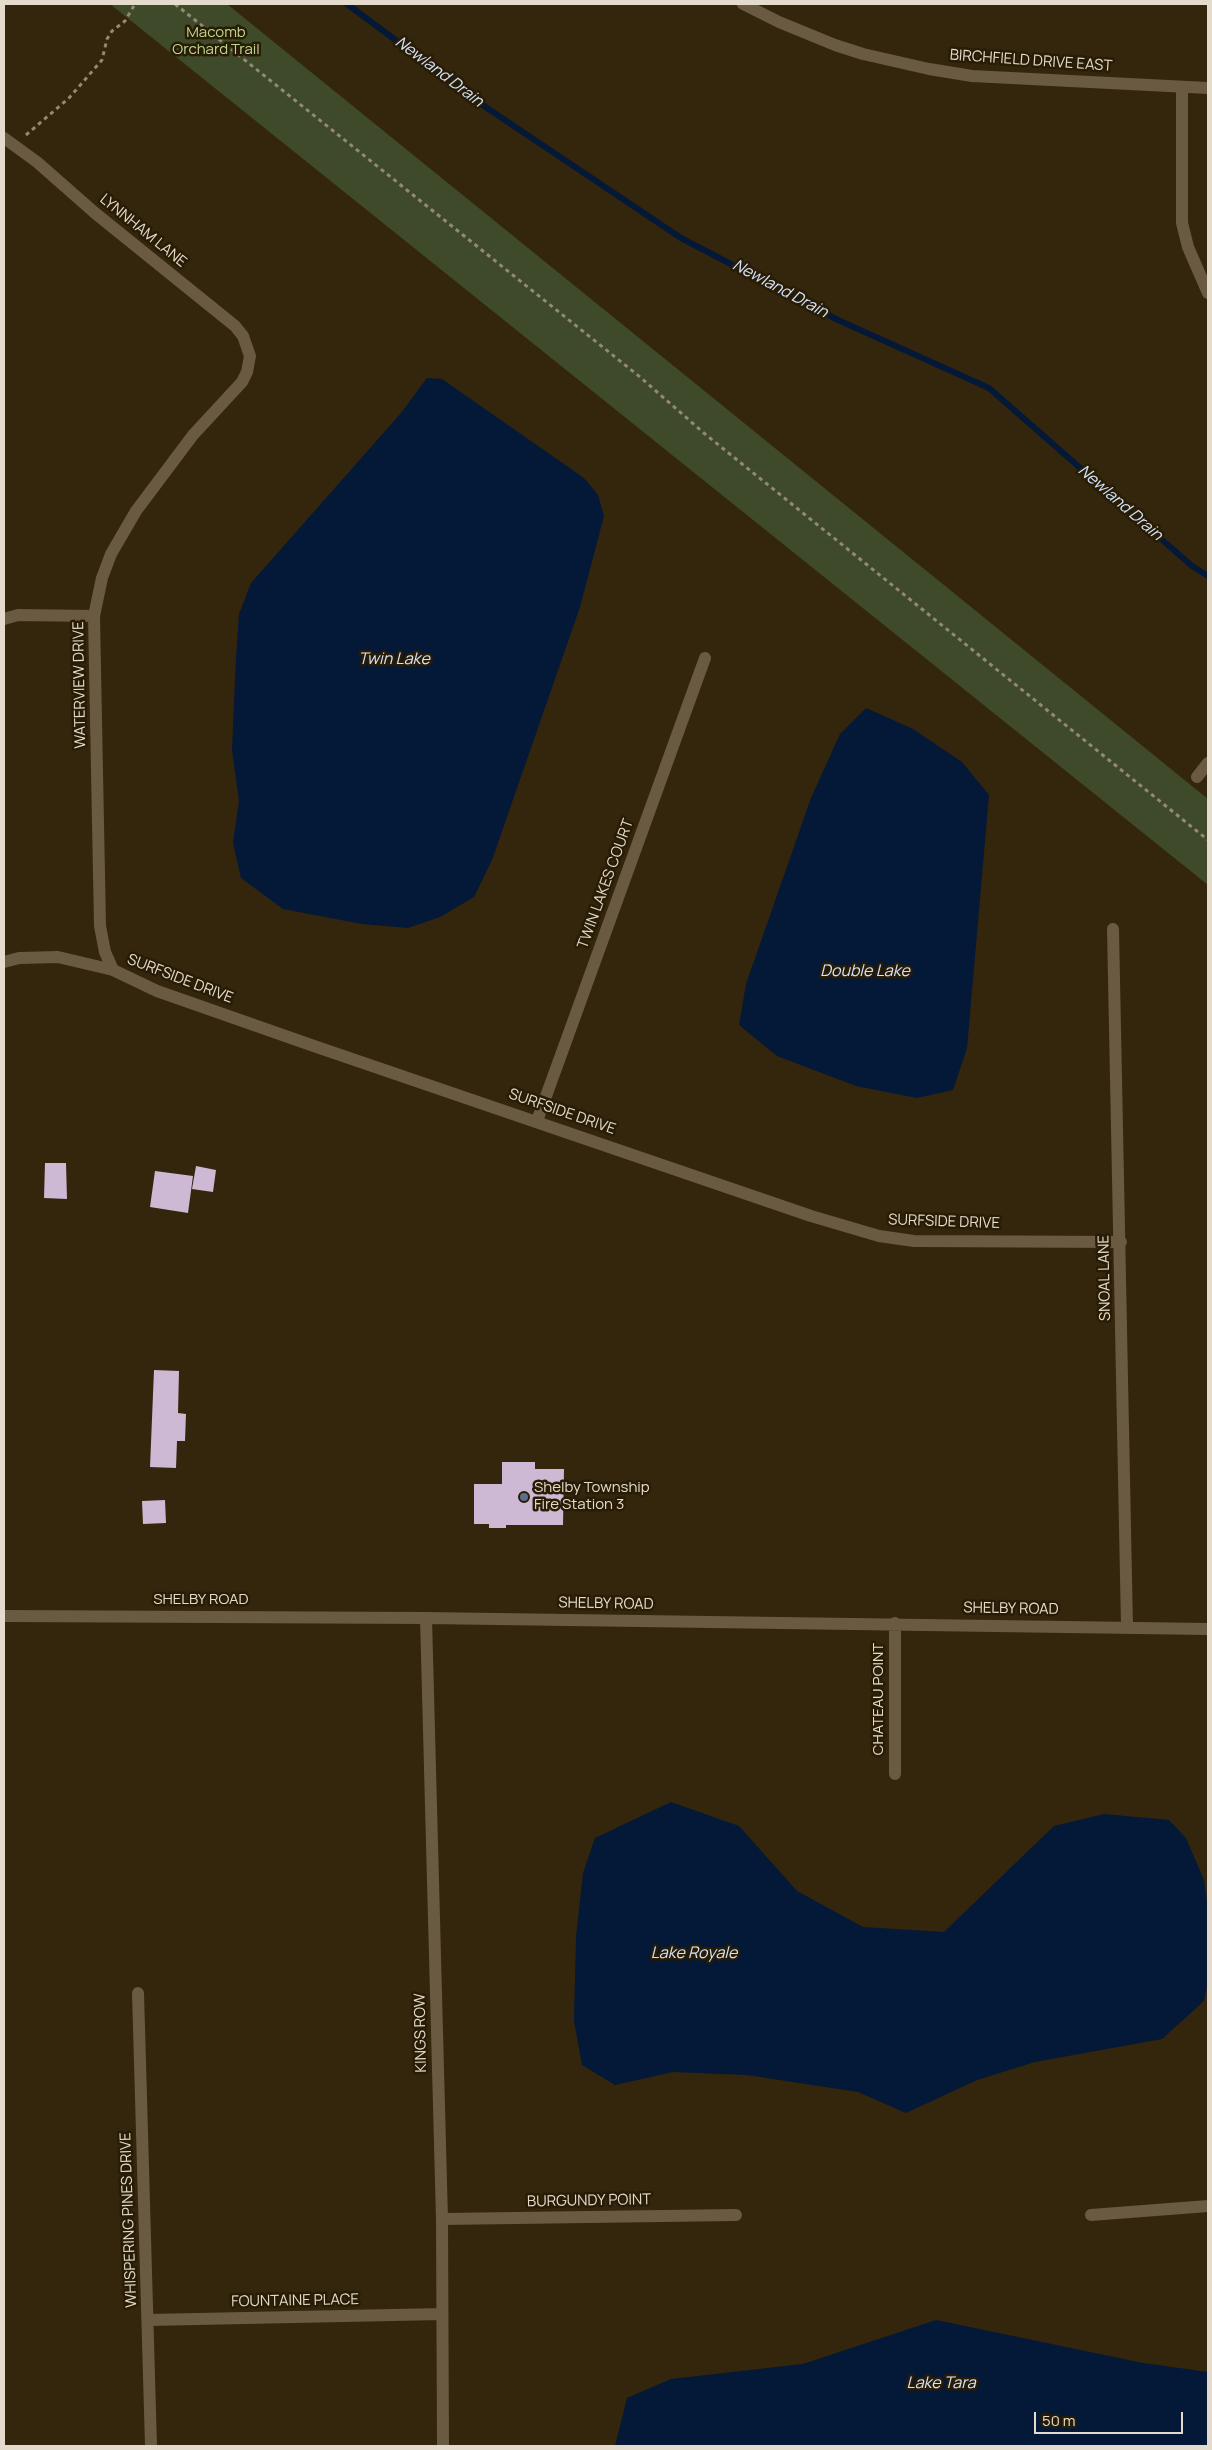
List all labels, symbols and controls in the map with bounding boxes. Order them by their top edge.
park label: Macomb Orchard Trail [172,24,260,59]
water label: Newland Drain [391,33,487,111]
street label: BIRCHFIELD DRIVE EAST [949,46,1113,76]
street label: LYNNHAM LANE [96,191,190,271]
water label: Newland Drain [729,256,831,322]
water label: Newland Drain [1074,461,1166,545]
street label: WATERVIEW DRIVE [70,621,90,749]
water label: Twin Lake [358,650,430,670]
street label: TWIN LAKES COURT [574,817,638,951]
street label: SURFSIDE DRIVE [125,951,235,1007]
water label: Double Lake [820,962,910,982]
street label: SURFSIDE DRIVE [506,1085,618,1139]
street label: SURFSIDE DRIVE [888,1211,1000,1233]
street label: SNOAL LANE [1095,1235,1115,1321]
place label: Shelby Township Fire Station 3 [534,1479,650,1514]
marker: Shelby Township Fire Station 3 [518,1491,530,1503]
street label: SHELBY ROAD [153,1591,249,1609]
street label: SHELBY ROAD [558,1594,654,1614]
street label: SHELBY ROAD [963,1599,1059,1619]
street label: CHATEAU POINT [870,1643,888,1755]
water label: Lake Royale [651,1944,737,1964]
street label: KINGS ROW [411,1993,431,2073]
street label: WHISPERING PINES DRIVE [117,2132,141,2308]
street label: BURGUNDY POINT [527,2191,651,2211]
street label: FOUNTAINE PLACE [231,2291,359,2311]
water label: Lake Tara [906,2374,976,2394]
scale bar [1037,2402,1186,2434]
text: 50 m [1042,2410,1076,2431]

